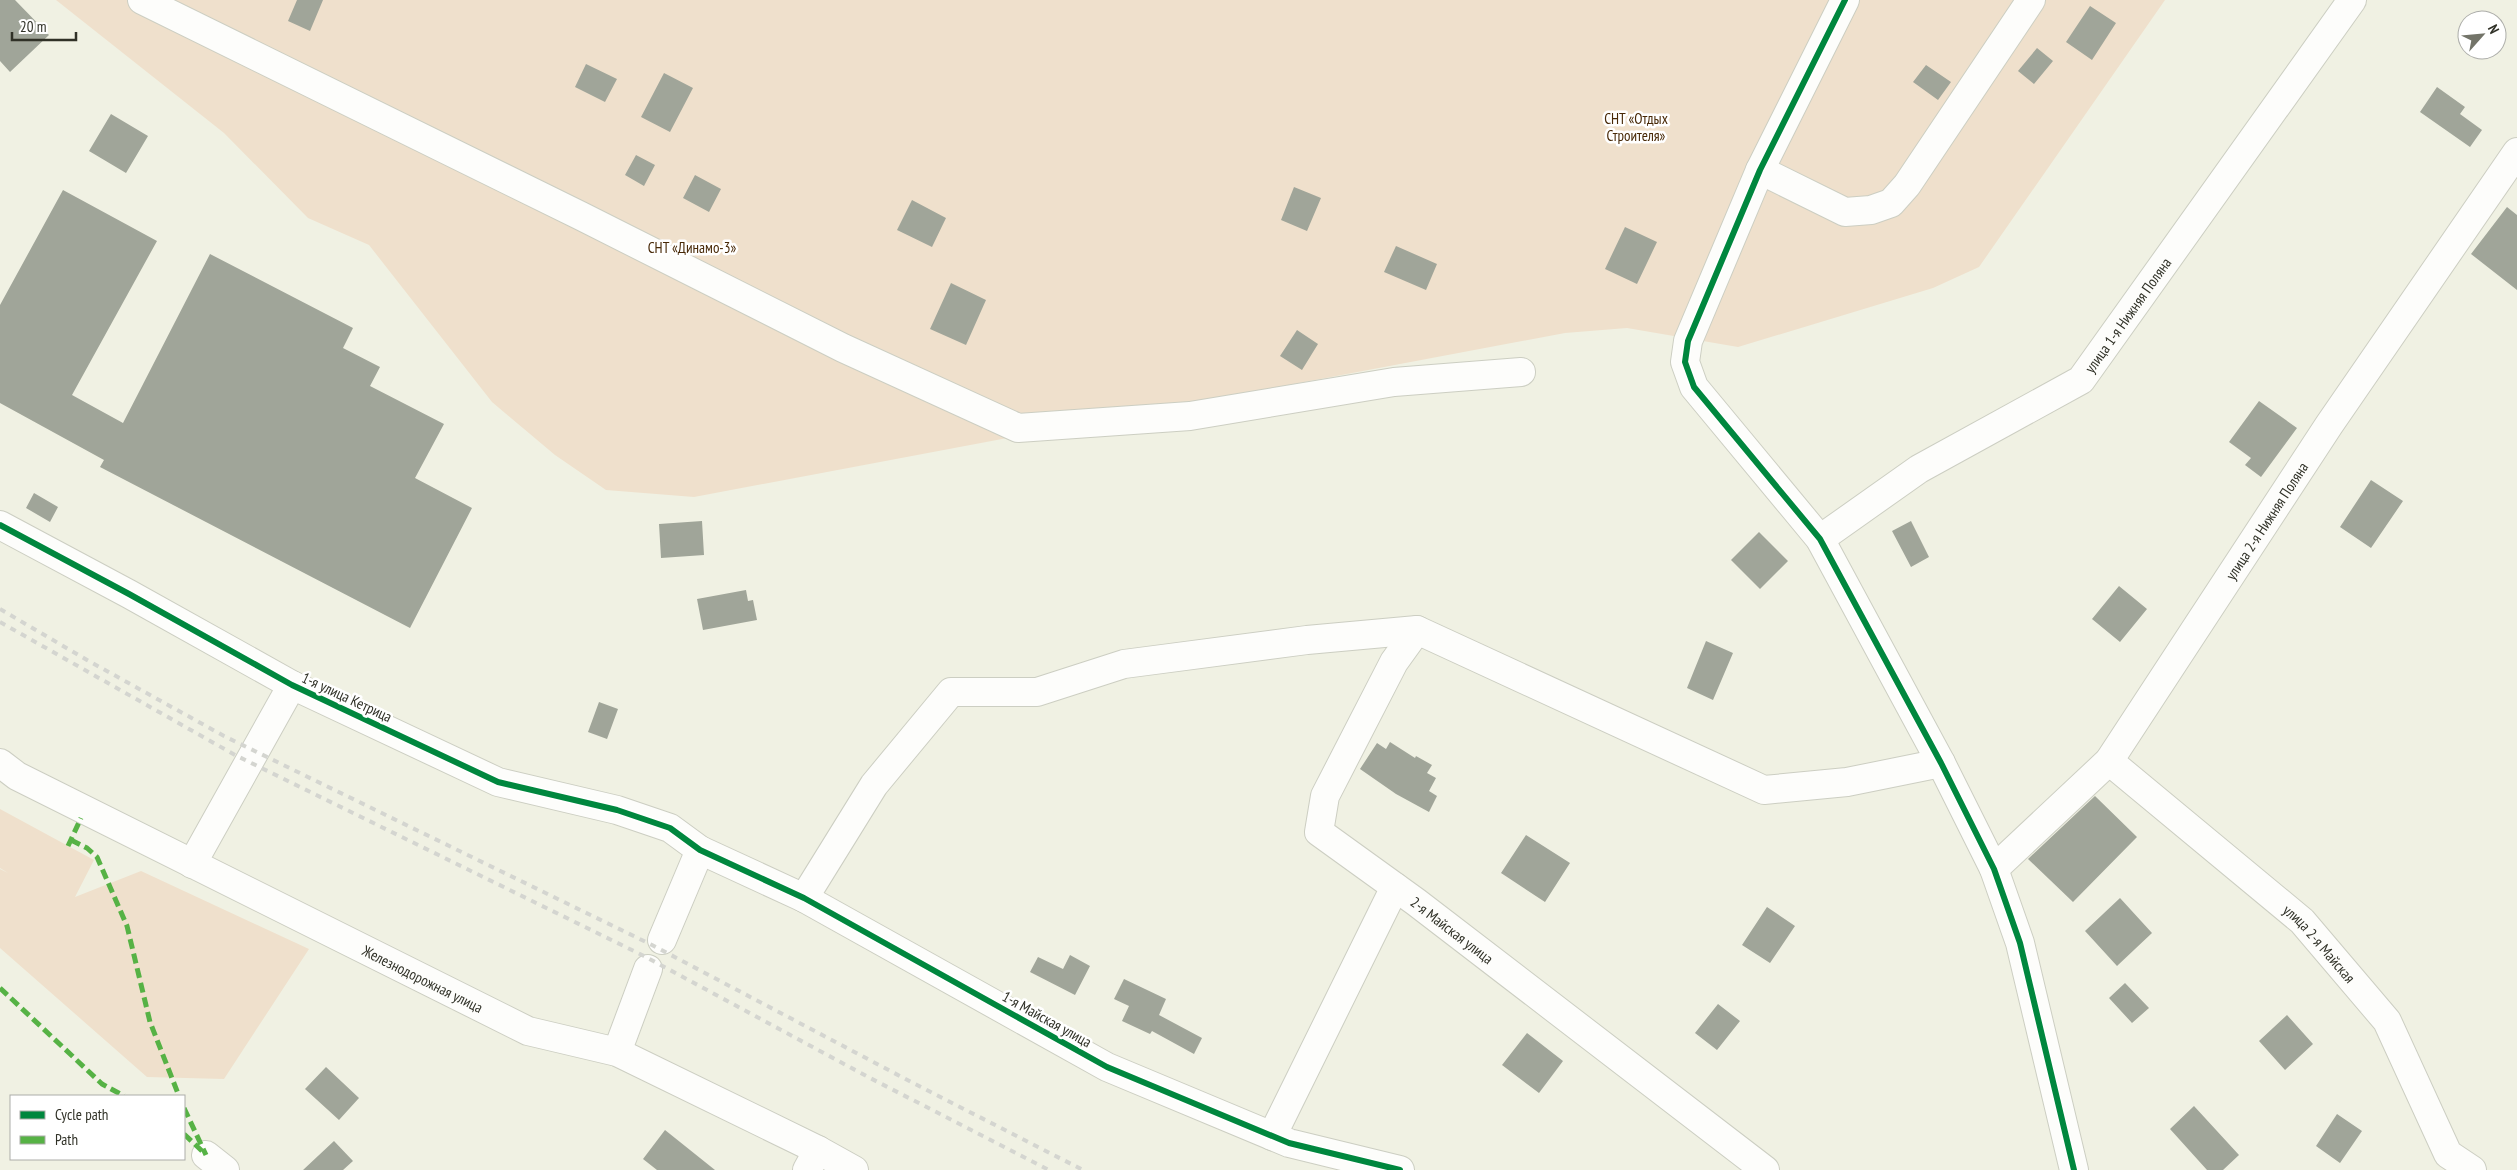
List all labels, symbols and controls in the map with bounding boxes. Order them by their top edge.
scale bar [12,10,76,42]
north arrow [2457,10,2507,60]
text: 20 m [20,17,46,36]
text: N [2484,22,2503,37]
park label: СНТ «Отдых Строителя» [1604,109,1668,145]
park label: СНТ «Динамо-3» [648,238,736,257]
street label: улица 1-я Нижняя Поляна [2080,254,2175,376]
street label: улица 2-я Нижняя Поляна [2221,458,2312,583]
street label: 1-я улица Кетрица [299,668,395,726]
street label: 2-я Майская улица [1407,892,1497,968]
street label: улица 2-я Майская [2280,900,2360,987]
street label: Железнодорожная улица [359,940,486,1017]
street label: 1-я Майская улица [999,987,1095,1051]
legend [10,1095,185,1160]
text: Cycle path [55,1105,108,1124]
text: Path [55,1130,78,1149]

